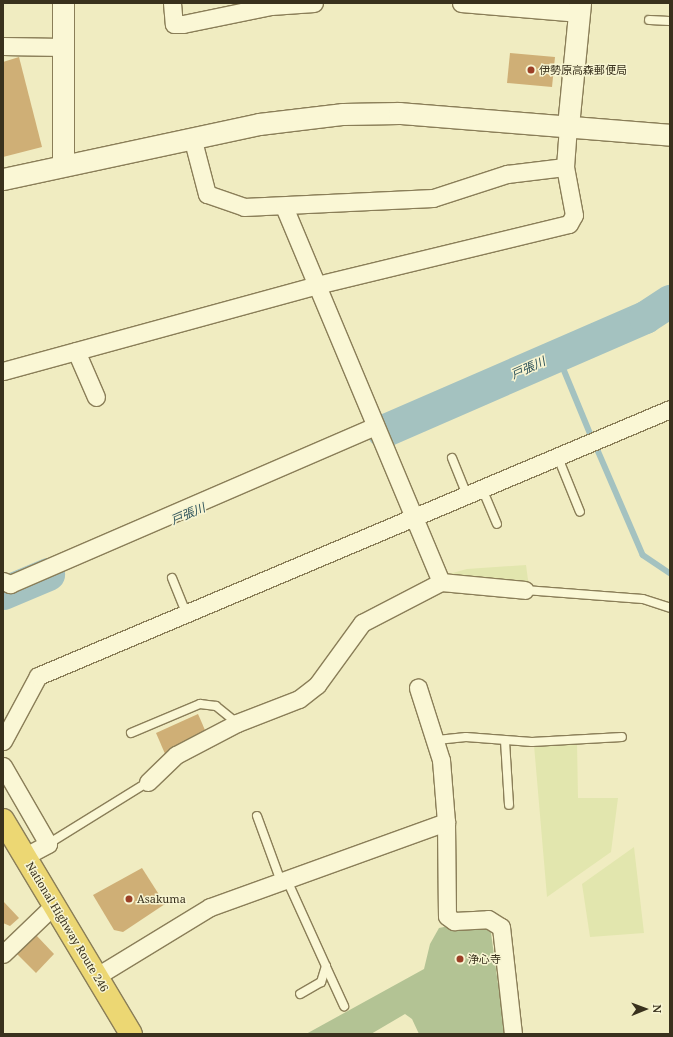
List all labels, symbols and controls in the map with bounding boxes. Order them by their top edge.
place label: 伊勢原高森郵便局 [539,63,627,77]
marker: 伊勢原高森郵便局 [526,65,536,75]
water label: 戸張川 [509,354,547,382]
water label: 戸張川 [169,500,207,528]
street label: National Highway Route 246 [23,860,111,994]
place label: Asakuma [137,892,186,906]
marker: Asakuma [124,894,134,904]
place label: 浄心寺 [468,952,501,966]
marker: 浄心寺 [455,954,465,964]
north arrow [625,989,665,1029]
text: N [650,1004,665,1013]

